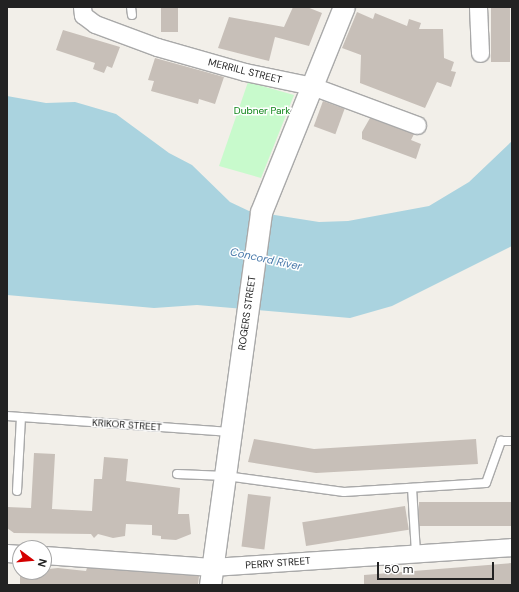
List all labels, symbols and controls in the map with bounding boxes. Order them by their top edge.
street label: MERRILL STREET [207,56,283,86]
park label: Dubner Park [234,105,290,117]
water label: Concord River [229,245,303,273]
street label: ROGERS STREET [236,275,258,351]
street label: KRIKOR STREET [92,417,162,433]
north arrow [12,540,52,580]
scale bar [379,554,496,580]
street label: PERRY STREET [245,555,311,571]
text: N [35,557,50,569]
text: 50 m [384,561,413,577]

